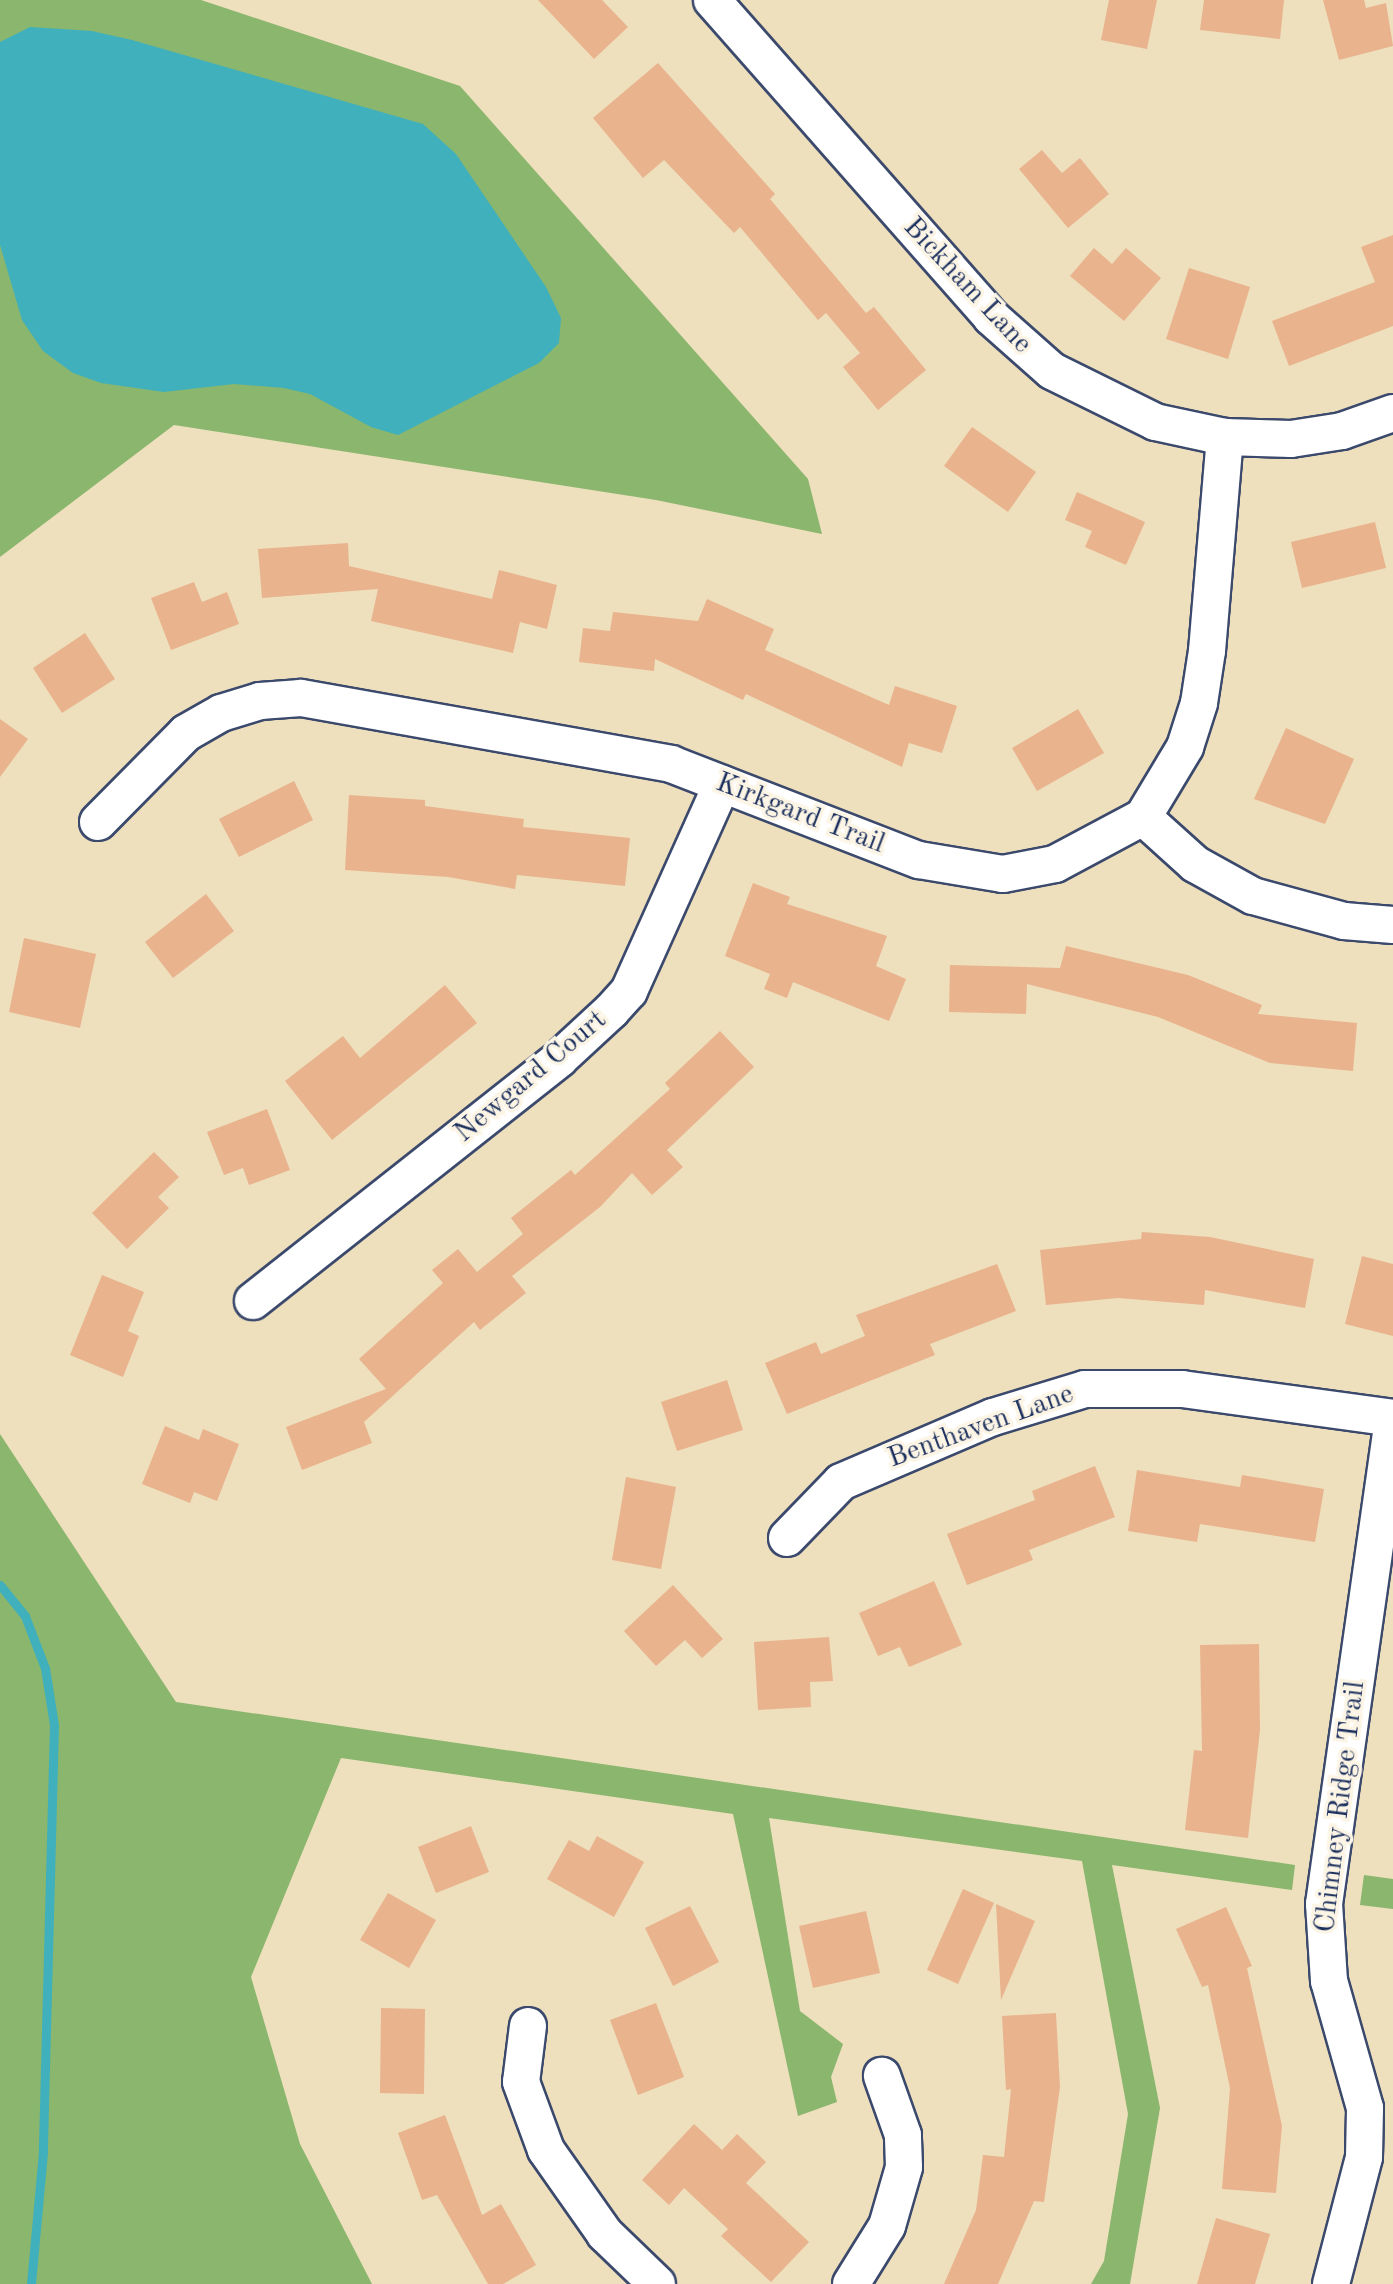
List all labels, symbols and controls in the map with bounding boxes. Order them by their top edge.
street label: Bickham Lane [896,211,1038,361]
street label: Kirkgard Trail [711,766,889,862]
street label: Newgard Court [448,1004,614,1150]
street label: Benthaven Lane [884,1378,1078,1476]
street label: Chimney Ridge Trail [1309,1679,1373,1935]

